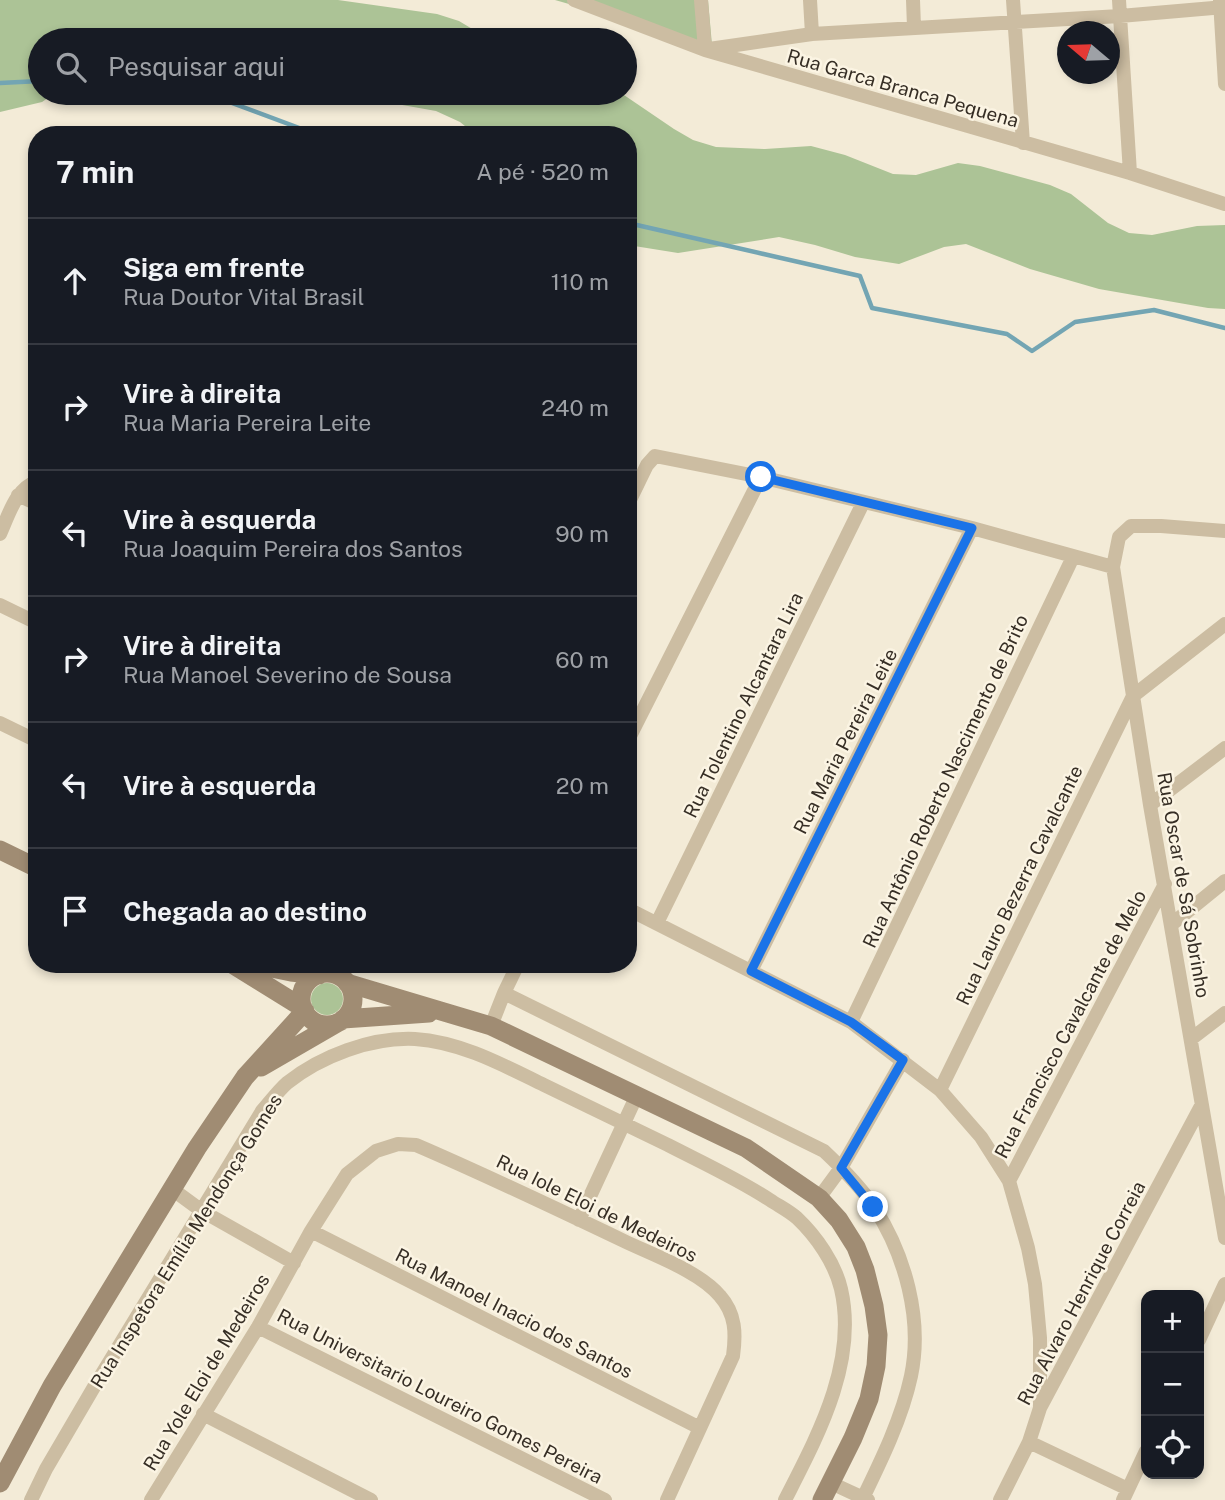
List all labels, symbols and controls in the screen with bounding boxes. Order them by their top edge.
north arrow [1057,21,1120,84]
search box [28,28,637,105]
street label: Rua Garca Branca Pequena [785,44,1021,132]
icon: search [52,48,90,86]
text: Pesquisar aqui [108,51,285,82]
text: 7 min [56,154,134,190]
text: A pé · 520 m [476,158,609,185]
text: Siga em frente [123,252,305,283]
icon: ahead [56,262,94,300]
text: 110 m [551,268,609,295]
text: Rua Doutor Vital Brasil [123,283,364,310]
text: Vire à direita [123,378,281,409]
icon: right [56,388,94,426]
text: 240 m [541,394,609,421]
text: Rua Maria Pereira Leite [123,409,371,436]
route start [745,461,776,492]
text: Vire à esquerda [123,504,316,535]
icon: left [56,514,94,552]
text: 90 m [555,520,609,547]
text: Rua Joaquim Pereira dos Santos [123,535,463,562]
street label: Rua Tolentino Alcantara Lira [679,589,807,821]
street label: Rua Antônio Roberto Nascimento de Brito [858,611,1032,951]
text: Vire à direita [123,630,281,661]
icon: right [56,640,94,678]
street label: Rua Maria Pereira Leite [789,645,901,837]
text: 60 m [555,646,609,673]
text: Rua Manoel Severino de Sousa [123,661,452,688]
street label: Rua Lauro Bezerra Cavalcante [951,762,1087,1008]
icon: left [56,766,94,804]
text: Vire à esquerda [123,770,316,801]
street label: Rua Oscar de Sá Sobrinho [1153,770,1215,1000]
text: 20 m [556,772,609,799]
street label: Rua Francisco Cavalcante de Melo [990,886,1150,1162]
icon: arrive [56,892,94,930]
text: Chegada ao destino [123,896,367,927]
street label: Rua Inspetora Emília Mendonça Gomes [86,1090,286,1392]
street label: Rua Iole Eloi de Medeiros [493,1150,701,1266]
street label: Rua Alvaro Henrique Correia [1012,1177,1150,1409]
route end [857,1191,888,1222]
street label: Rua Manoel Inacio dos Santos [392,1243,636,1383]
street label: Rua Yole Eloi de Medeiros [138,1270,274,1474]
map controls [1141,1290,1204,1479]
button: + [1141,1290,1204,1353]
street label: Rua Universitario Loureiro Gomes Pereira [274,1304,606,1488]
button: − [1141,1353,1204,1416]
button: locate [1141,1416,1204,1479]

